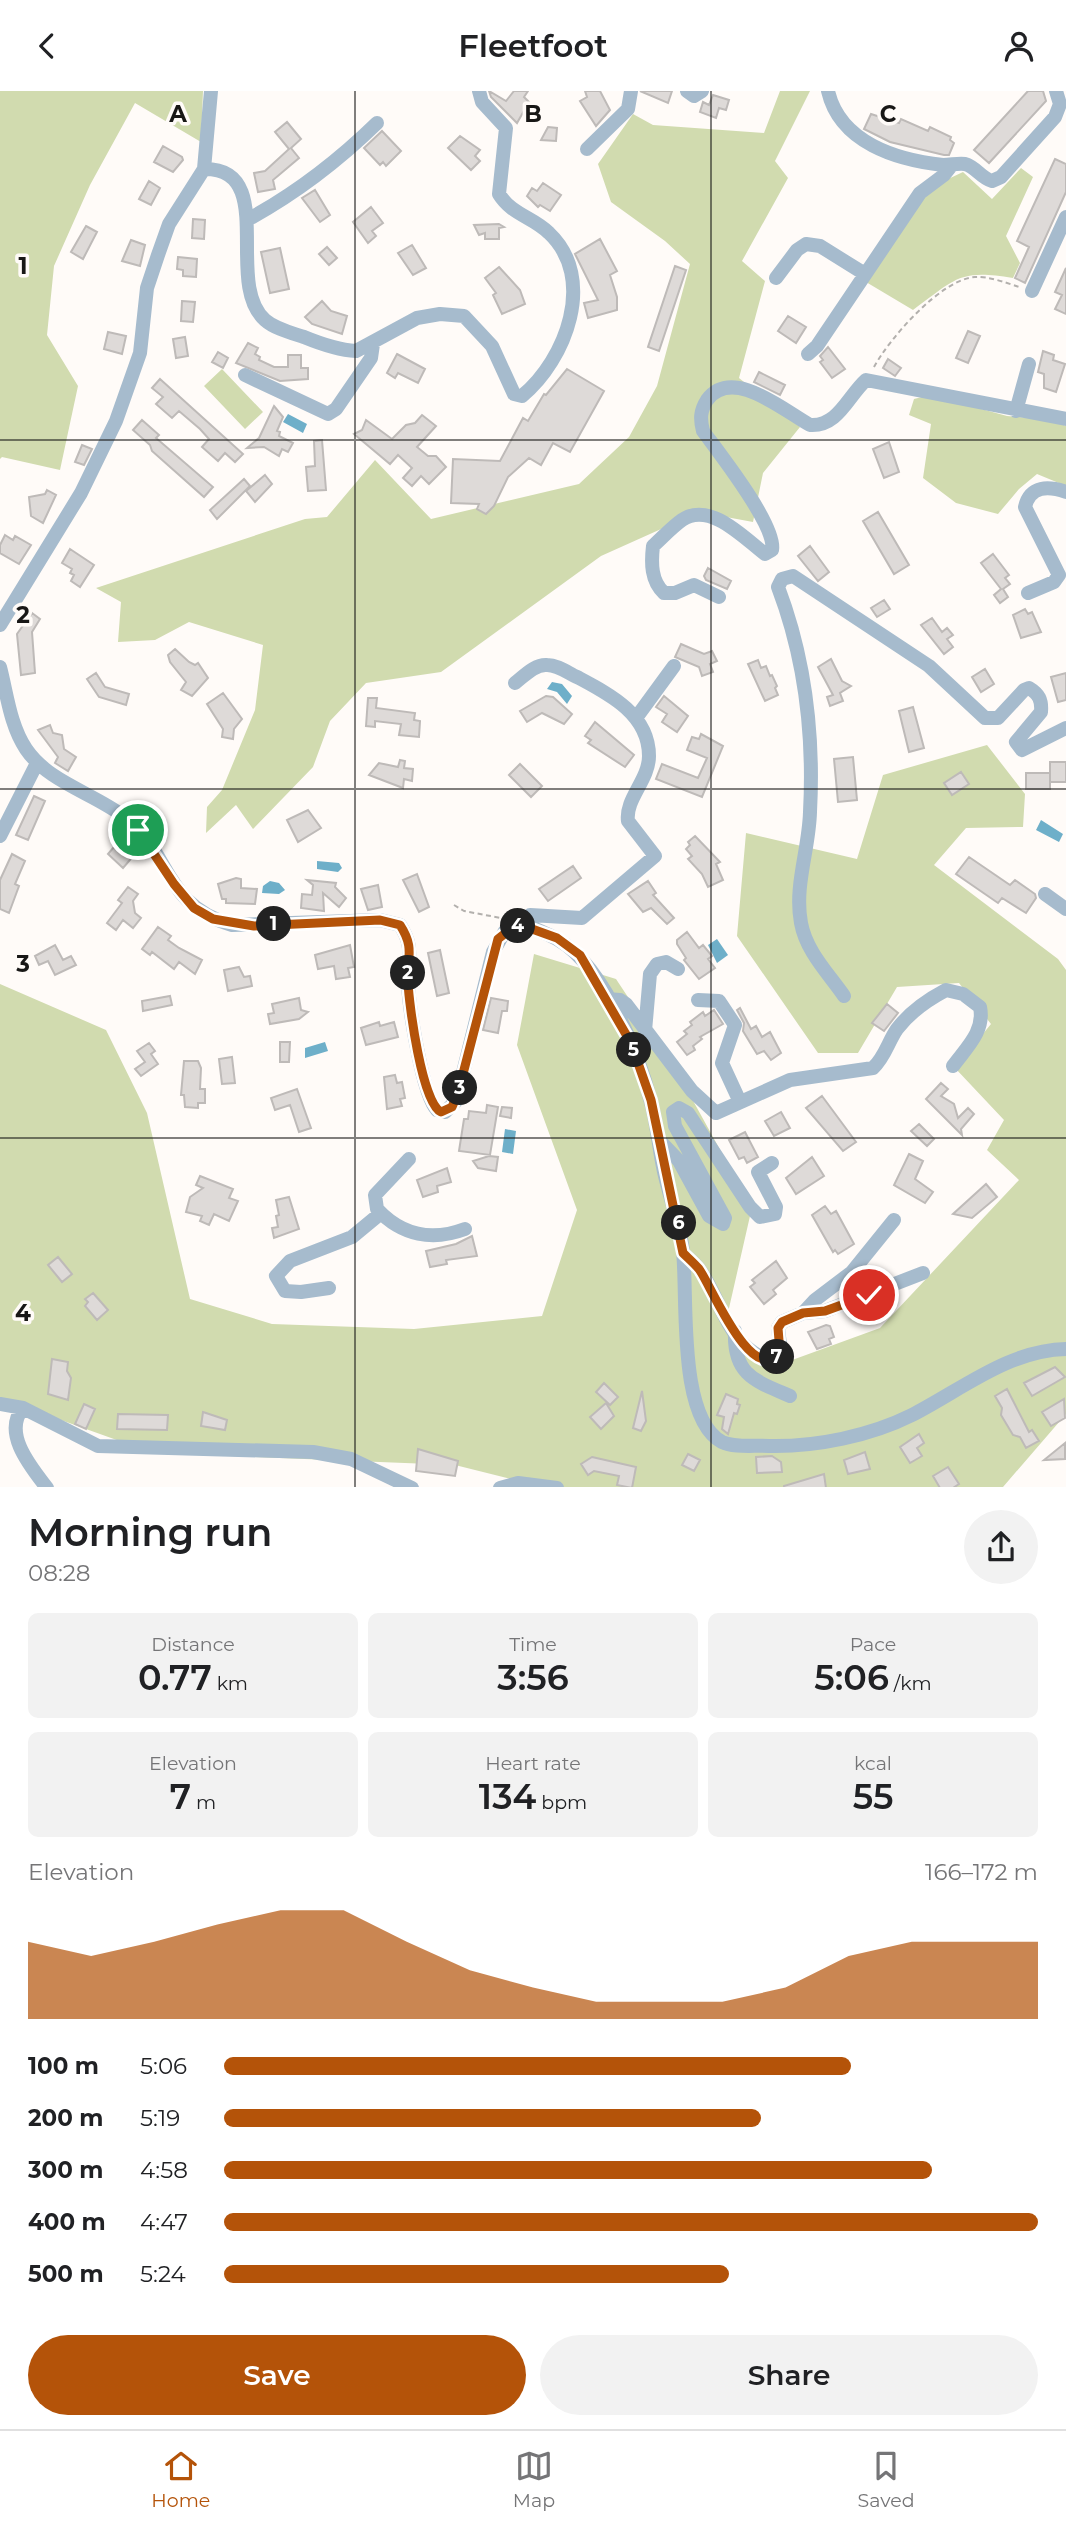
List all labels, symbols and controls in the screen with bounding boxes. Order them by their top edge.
text: Fleetfoot [458,26,608,65]
icon: back [28,27,66,65]
icon: person [1000,27,1038,65]
text: A [168,100,187,128]
text: B [524,100,542,128]
text: C [880,100,897,128]
text: 1 [18,252,28,280]
text: 2 [16,601,30,629]
pin [108,800,168,860]
icon: arrive [119,811,157,849]
pin: 1 [256,907,292,941]
pin: 4 [500,909,536,943]
text: 1 [270,912,277,935]
text: 4 [511,914,524,937]
text: 3 [15,950,30,978]
pin: 2 [390,955,426,991]
text: 2 [402,961,413,984]
pin: 5 [616,1033,652,1067]
text: 5 [628,1038,639,1061]
pin: 3 [442,1070,477,1105]
text: 3 [454,1076,465,1099]
pin: 6 [662,1205,696,1241]
text: 6 [672,1211,685,1234]
pin [839,1265,899,1325]
icon: check [850,1276,888,1314]
text: 4 [15,1299,31,1327]
pin: 7 [760,1339,794,1375]
text: 7 [771,1345,782,1368]
text: Morning run [28,1509,272,1556]
button: share [964,1510,1038,1584]
text: 08:28 [28,1559,91,1587]
text: Distance [151,1633,235,1656]
text: Time [509,1633,557,1656]
text: Pace [850,1633,896,1656]
text: 0.77 [138,1656,212,1699]
text: 3:56 [497,1656,569,1699]
text: 5:06 [814,1656,889,1699]
text: km [212,1672,248,1695]
text: /km [889,1672,932,1695]
text: Elevation [149,1752,237,1775]
text: Heart rate [485,1752,581,1775]
text: kcal [854,1752,892,1775]
text: 7 [170,1775,191,1818]
text: 134 [479,1775,536,1818]
text: 55 [853,1775,893,1818]
text: m [191,1791,216,1814]
text: bpm [536,1791,587,1814]
text: Elevation [28,1858,134,1886]
text: 166–172 m [925,1858,1038,1886]
text: 100 m [28,2052,99,2080]
text: 5:06 [140,2052,187,2080]
text: 200 m [28,2104,103,2132]
text: 5:19 [140,2104,180,2132]
text: 300 m [28,2156,104,2184]
text: 4:58 [140,2156,188,2184]
text: 400 m [28,2208,106,2236]
text: 4:47 [140,2208,188,2236]
text: 500 m [28,2260,104,2288]
text: 5:24 [140,2260,186,2288]
button: Save [28,2335,526,2415]
button: Share [540,2335,1038,2415]
tab: Home [151,2447,210,2512]
tab: Map [513,2447,555,2512]
tab: Saved [858,2447,915,2512]

